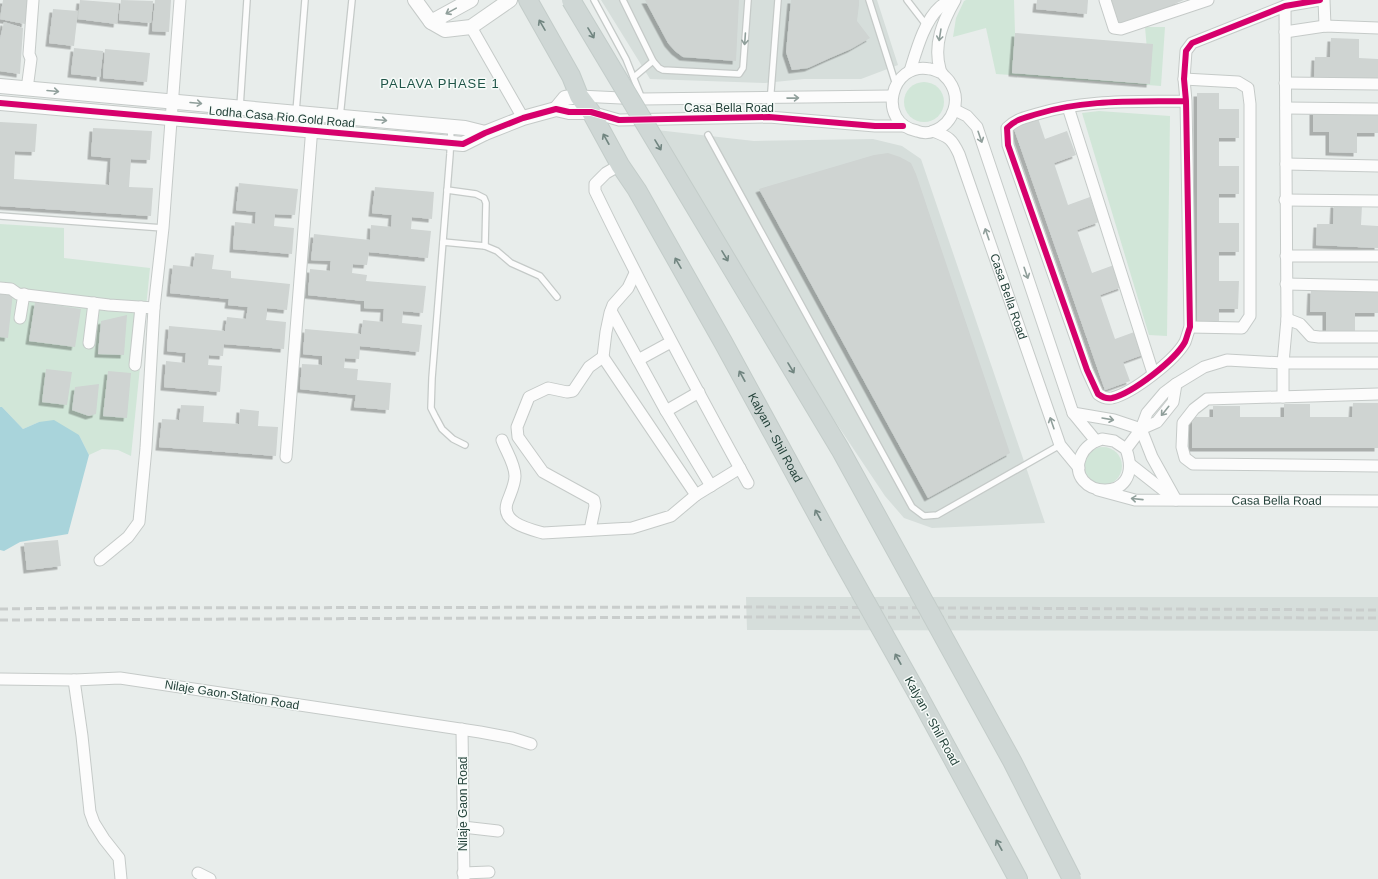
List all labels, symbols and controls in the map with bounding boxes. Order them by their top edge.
one-way arrow [445,8,457,16]
one-way arrow [537,19,545,31]
one-way arrow [587,27,595,39]
one-way arrow [936,28,944,41]
one-way arrow [742,32,749,45]
district label: PALAVA PHASE 1 [380,76,500,91]
one-way arrow [46,87,59,94]
one-way arrow [786,94,799,102]
one-way arrow [189,100,202,107]
street label: Casa Bella Road [684,101,774,115]
street label: Lodha Casa Rio Gold Road [208,104,356,130]
one-way arrow [374,117,387,124]
one-way arrow [977,130,985,142]
one-way arrow [601,133,609,145]
one-way arrow [654,139,662,151]
one-way arrow [983,228,991,240]
one-way arrow [721,250,729,262]
street label: Casa Bella Road [987,252,1030,341]
one-way arrow [674,257,682,269]
one-way arrow [1023,267,1030,280]
one-way arrow [788,362,796,374]
one-way arrow [738,370,746,382]
street label: Kalyan - Shil Road [745,390,805,485]
one-way arrow [1161,406,1170,417]
one-way arrow [1101,415,1114,423]
one-way arrow [1048,417,1055,430]
street label: Casa Bella Road [1232,493,1322,508]
one-way arrow [1131,495,1144,503]
one-way arrow [813,509,821,521]
one-way arrow [894,654,901,666]
street label: Kalyan - Shil Road [902,674,962,768]
street label: Nilaje Gaon-Station Road [164,677,300,713]
street label: Nilaje Gaon Road [456,757,470,851]
one-way arrow [995,839,1003,851]

